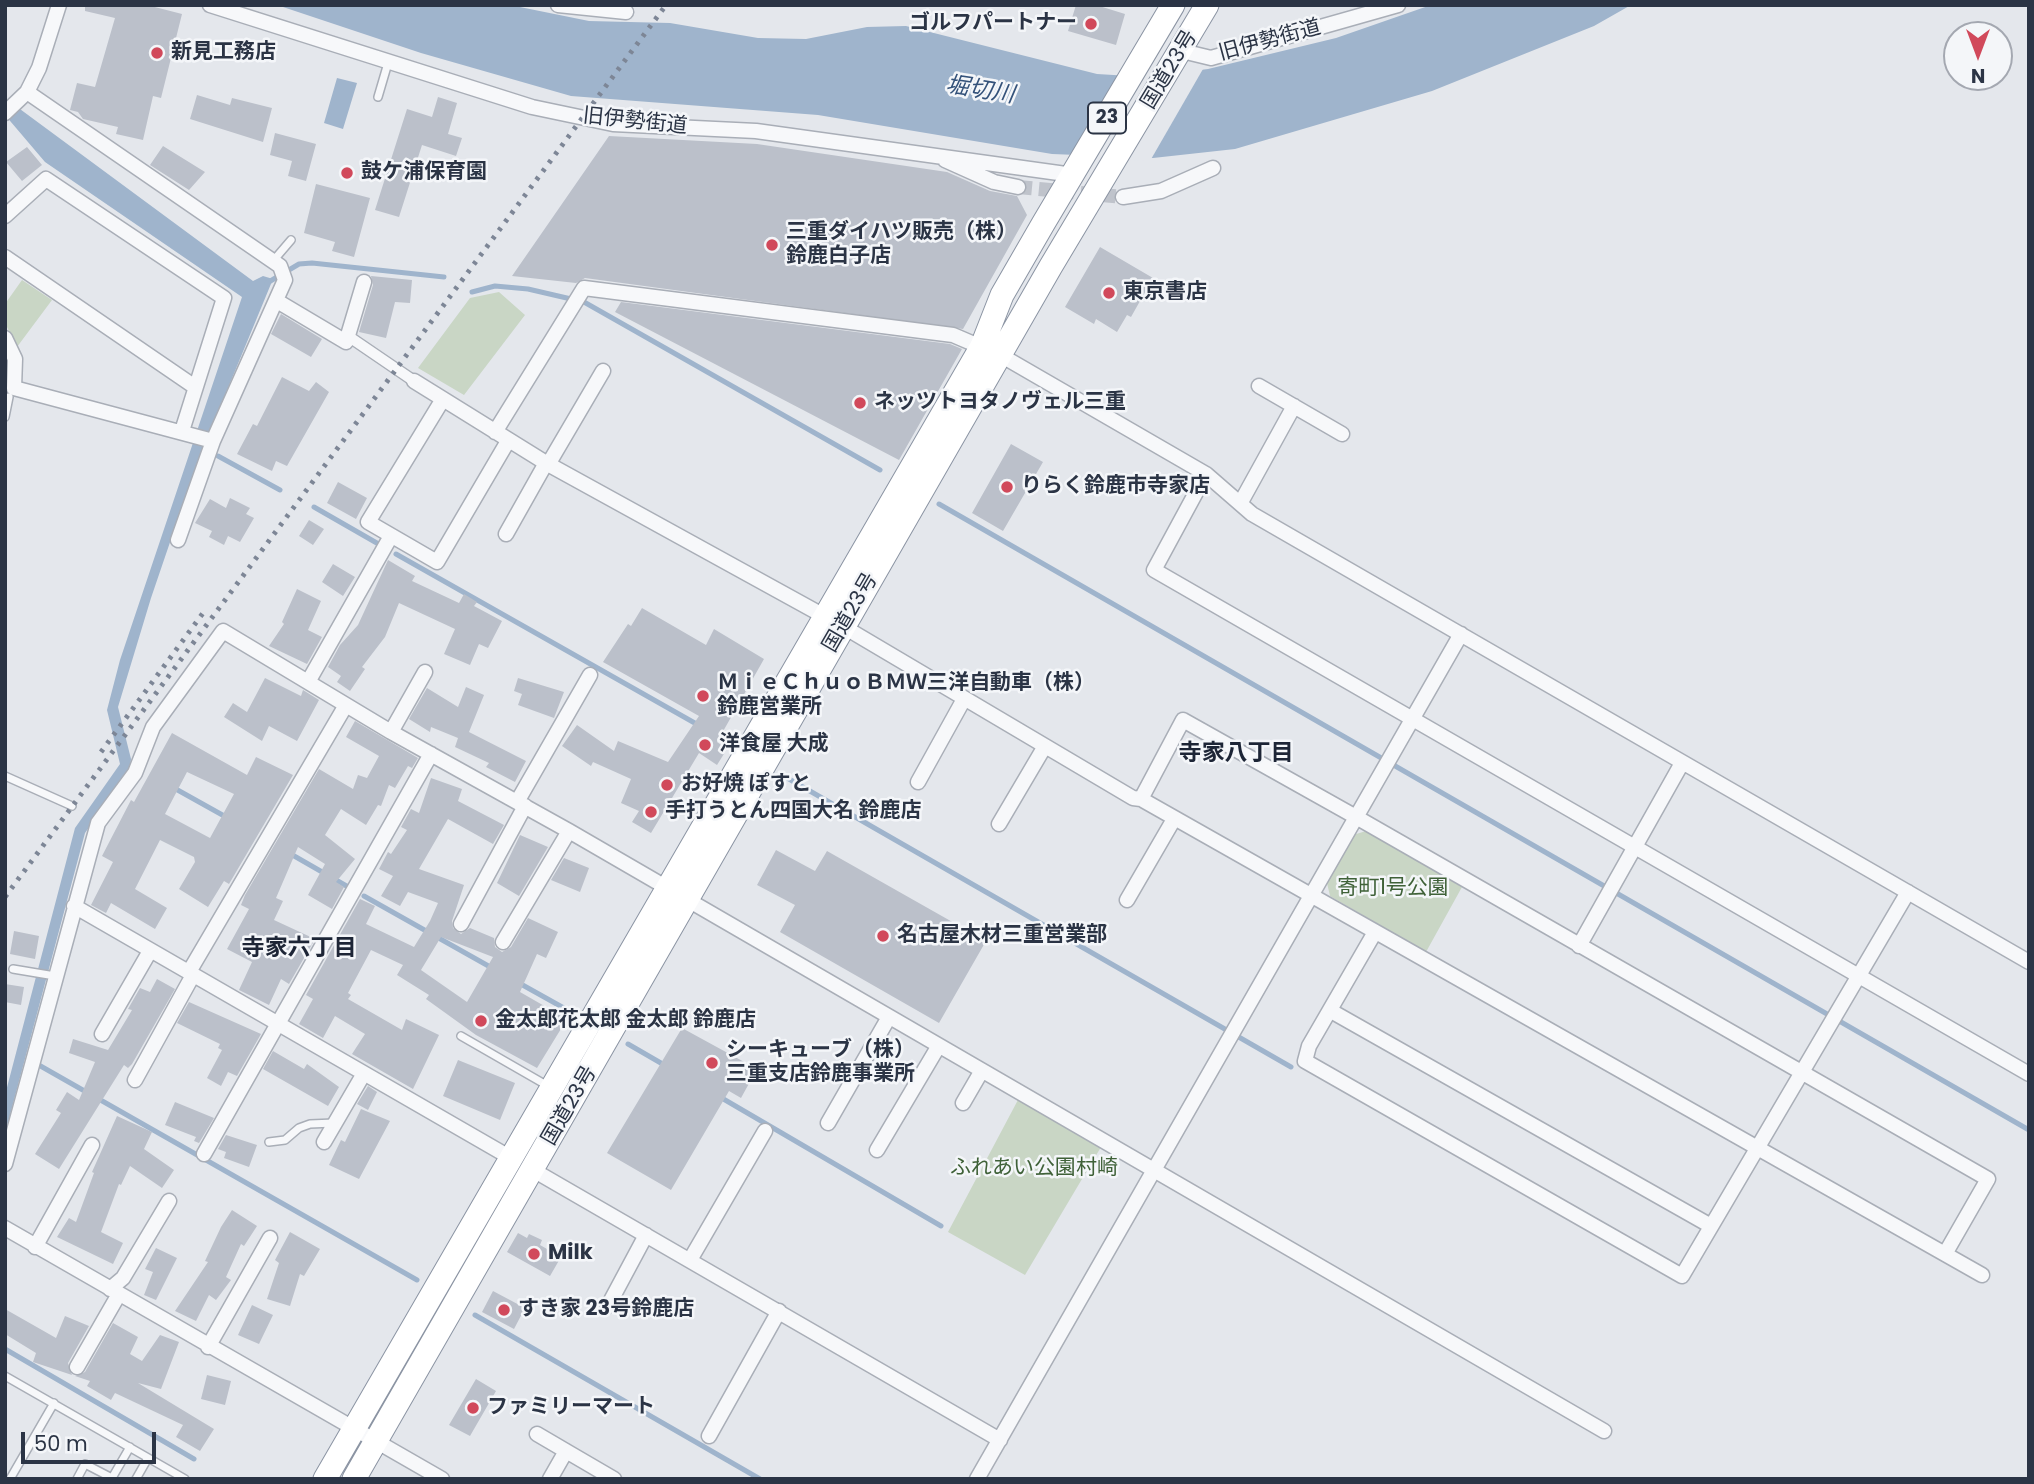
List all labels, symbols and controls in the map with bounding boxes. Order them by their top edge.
place label: ゴルフパートナー [909,11,1077,37]
street label: 旧伊勢街道 [1216,15,1324,67]
marker: ゴルフパートナー [1083,16,1099,32]
north arrow [1943,21,2013,91]
street label: 国道23号 [1137,26,1203,114]
place label: 新見工務店 [171,40,276,66]
marker: 新見工務店 [149,45,165,61]
text: N [1971,62,1985,89]
water label: 堀切川 [944,72,1016,110]
road number: 23 [1088,102,1126,134]
street label: 旧伊勢街道 [581,104,689,140]
place label: 鼓ケ浦保育園 [361,160,487,186]
marker: 鼓ケ浦保育園 [339,165,355,181]
place label: 三重ダイハツ販売（株） 鈴鹿白子店 [786,220,1017,270]
marker: 三重ダイハツ販売（株） 鈴鹿白子店 [764,237,780,253]
place label: 東京書店 [1123,280,1207,306]
marker: 東京書店 [1101,285,1117,301]
place label: ネッツトヨタノヴェル三重 [874,390,1126,416]
marker: ネッツトヨタノヴェル三重 [852,395,868,411]
place label: りらく鈴鹿市寺家店 [1021,474,1210,500]
marker: りらく鈴鹿市寺家店 [999,479,1015,495]
street label: 国道23号 [818,569,884,657]
place label: ＭｉｅＣｈｕｏＢＭＷ三洋自動車（株） 鈴鹿営業所 [717,671,1095,721]
marker: ＭｉｅＣｈｕｏＢＭＷ三洋自動車（株） 鈴鹿営業所 [695,688,711,704]
place label: 洋食屋 大成 [719,732,828,758]
marker: 洋食屋 大成 [697,737,713,753]
district label: 寺家八丁目 [1179,740,1293,768]
place label: お好焼 ぽすと [681,772,811,798]
marker: お好焼 ぽすと [659,777,675,793]
place label: 手打うとん四国大名 鈴鹿店 [665,799,921,825]
marker: 手打うとん四国大名 鈴鹿店 [643,804,659,820]
park label: 寄町1号公園 [1337,876,1449,902]
place label: 名古屋木材三重営業部 [897,923,1107,949]
marker: 名古屋木材三重営業部 [875,928,891,944]
district label: 寺家六丁目 [242,935,356,963]
place label: 金太郎花太郎 金太郎 鈴鹿店 [495,1008,756,1034]
marker: 金太郎花太郎 金太郎 鈴鹿店 [473,1013,489,1029]
place label: シーキューブ（株） 三重支店鈴鹿事業所 [726,1038,915,1088]
marker: シーキューブ（株） 三重支店鈴鹿事業所 [704,1055,720,1071]
street label: 国道23号 [537,1062,603,1150]
park label: ふれあい公園村崎 [950,1156,1118,1182]
place label: Milk [548,1241,593,1267]
marker: Milk [526,1246,542,1262]
place label: すき家 23号鈴鹿店 [518,1297,694,1323]
marker: すき家 23号鈴鹿店 [496,1302,512,1318]
place label: ファミリーマート [487,1395,655,1421]
marker: ファミリーマート [465,1400,481,1416]
scale bar [24,1418,159,1462]
text: 50 m [34,1429,88,1458]

